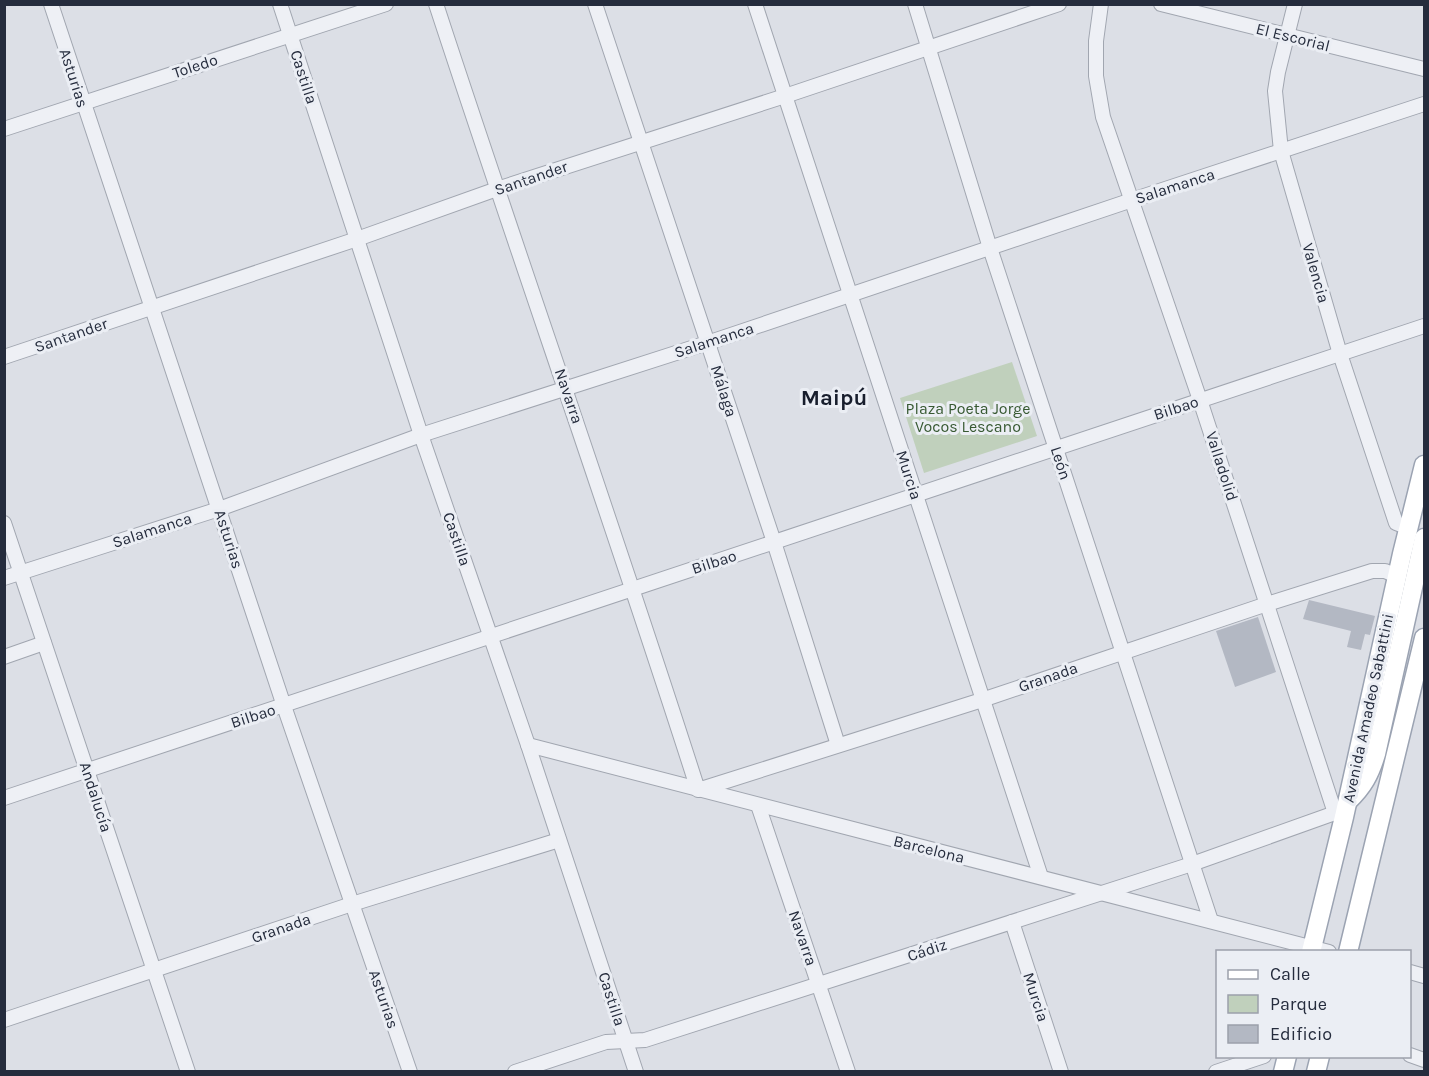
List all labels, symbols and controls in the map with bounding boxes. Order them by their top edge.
street label: El Escorial [1254,19,1332,55]
street label: Asturias [56,46,92,110]
street label: Castilla [286,48,322,106]
street label: Toledo [170,50,220,82]
street label: Santander [492,157,570,199]
street label: Salamanca [1133,164,1217,208]
street label: Valencia [1298,241,1334,305]
street label: Santander [32,314,110,356]
street label: Salamanca [672,318,756,362]
street label: Málaga [707,363,741,419]
street label: Navarra [551,366,587,426]
district label: Maipú [801,385,867,411]
street label: Bilbao [1151,392,1201,424]
park label: Plaza Poeta Jorge Vocos Lescano [906,399,1030,436]
street label: Valladolid [1202,429,1242,503]
street label: León [1047,444,1075,482]
street label: Murcia [892,448,926,502]
street label: Asturias [211,507,247,571]
street label: Salamanca [110,508,194,552]
street label: Castilla [439,510,475,568]
street label: Bilbao [689,546,739,578]
street label: Avenida Amadeo Sabattini [1339,612,1397,804]
street label: Granada [1016,658,1080,696]
street label: Bilbao [228,700,278,732]
street label: Andalucía [76,759,116,835]
street label: Barcelona [891,831,967,867]
street label: Navarra [785,908,821,968]
street label: Granada [249,909,313,947]
street label: Cádiz [905,935,949,965]
legend [1216,950,1411,1058]
text: Calle [1270,963,1310,985]
street label: Asturias [365,967,403,1031]
street label: Castilla [594,970,630,1028]
street label: Murcia [1019,970,1053,1024]
text: Parque [1270,993,1327,1015]
text: Edificio [1270,1023,1332,1045]

